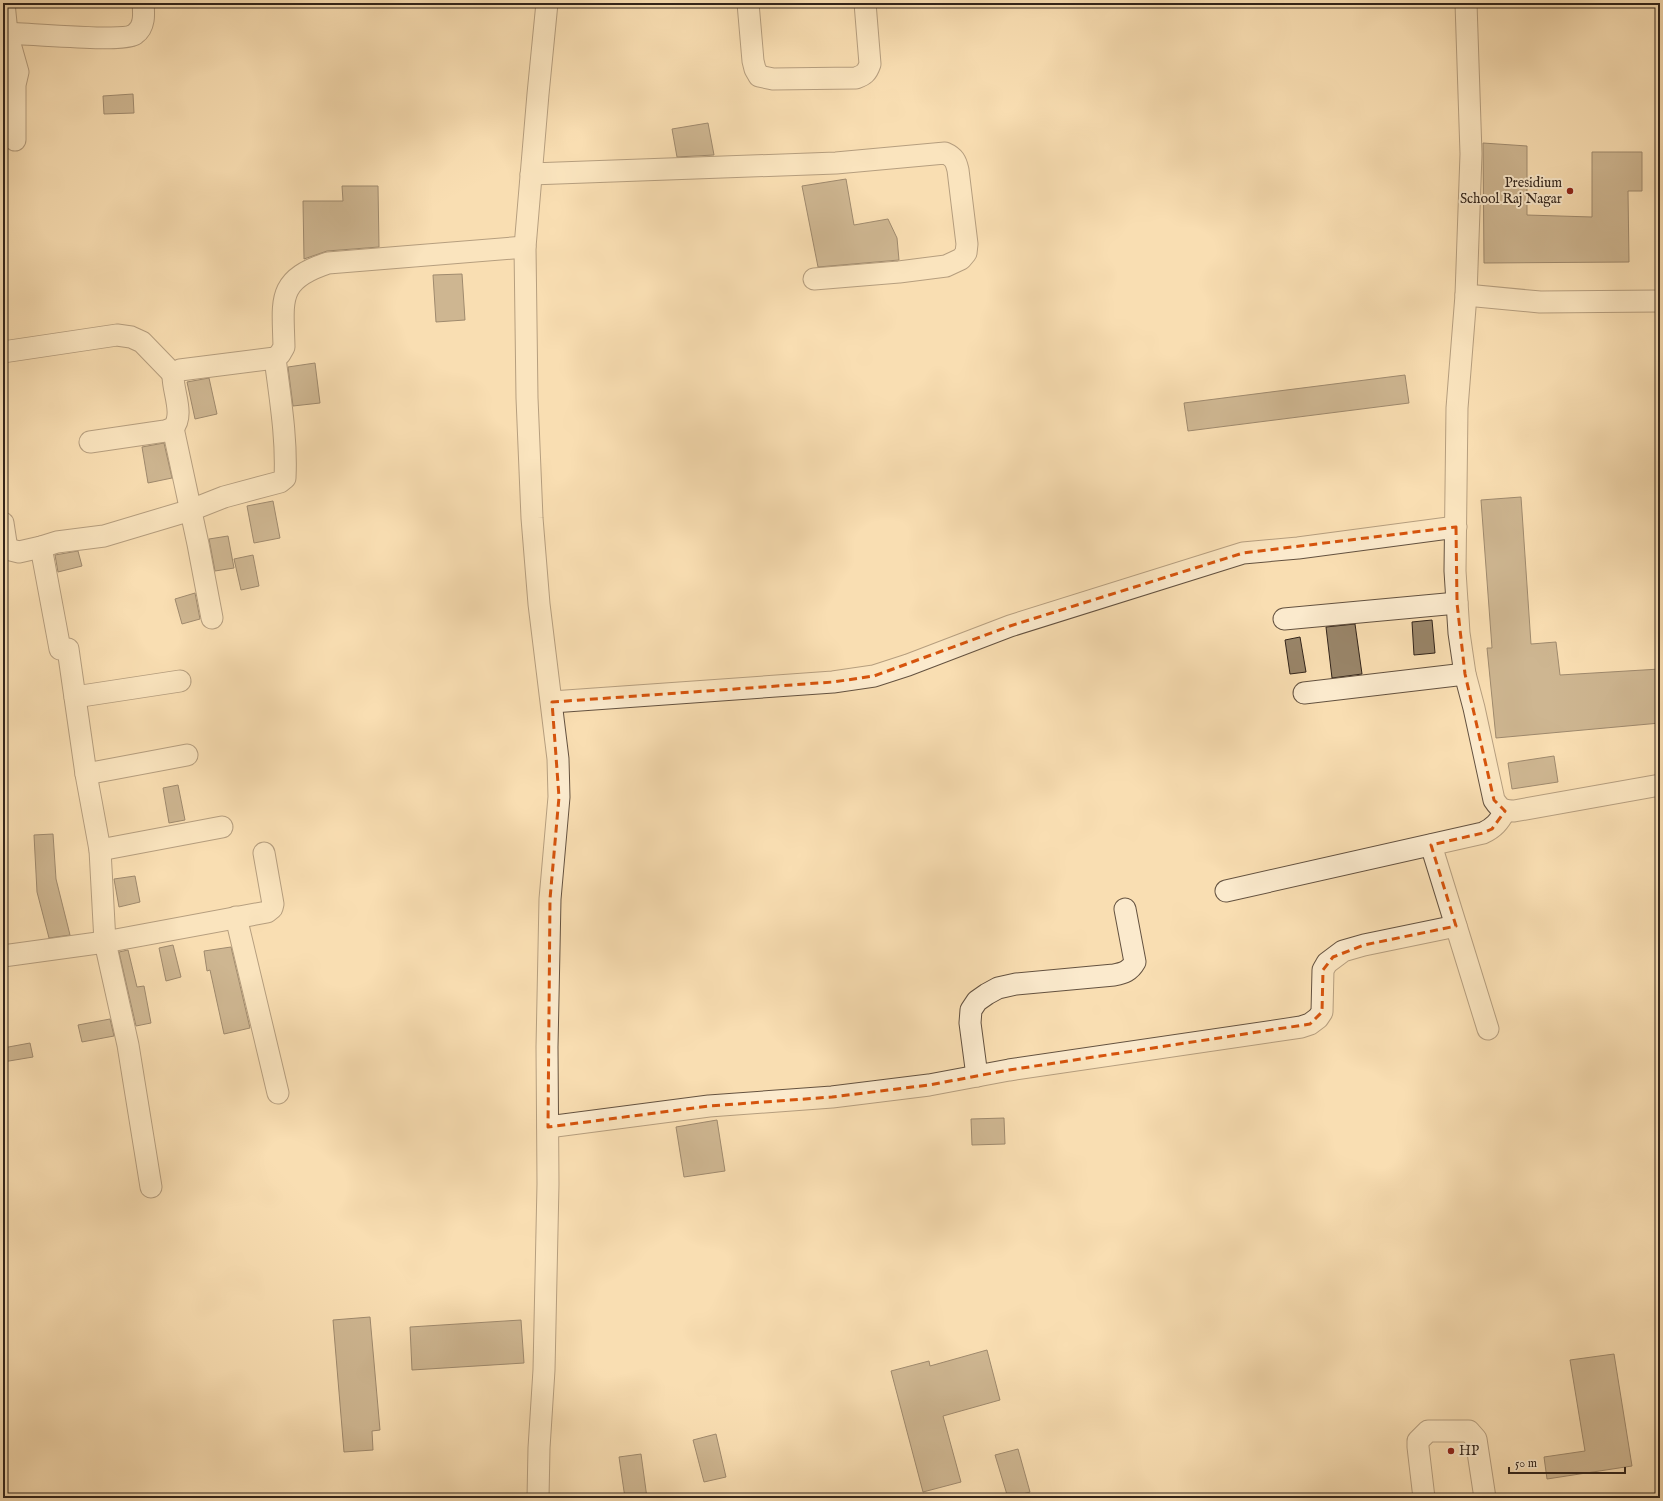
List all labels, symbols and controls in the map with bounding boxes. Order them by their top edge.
place label: Presidium School Raj Nagar [1460,174,1562,208]
marker: Presidium School Raj Nagar [1565,186,1575,196]
place label: HP [1459,1442,1479,1460]
marker: HP [1446,1446,1456,1456]
scale bar [1509,1449,1625,1475]
text: 50 m [1515,1456,1537,1471]

